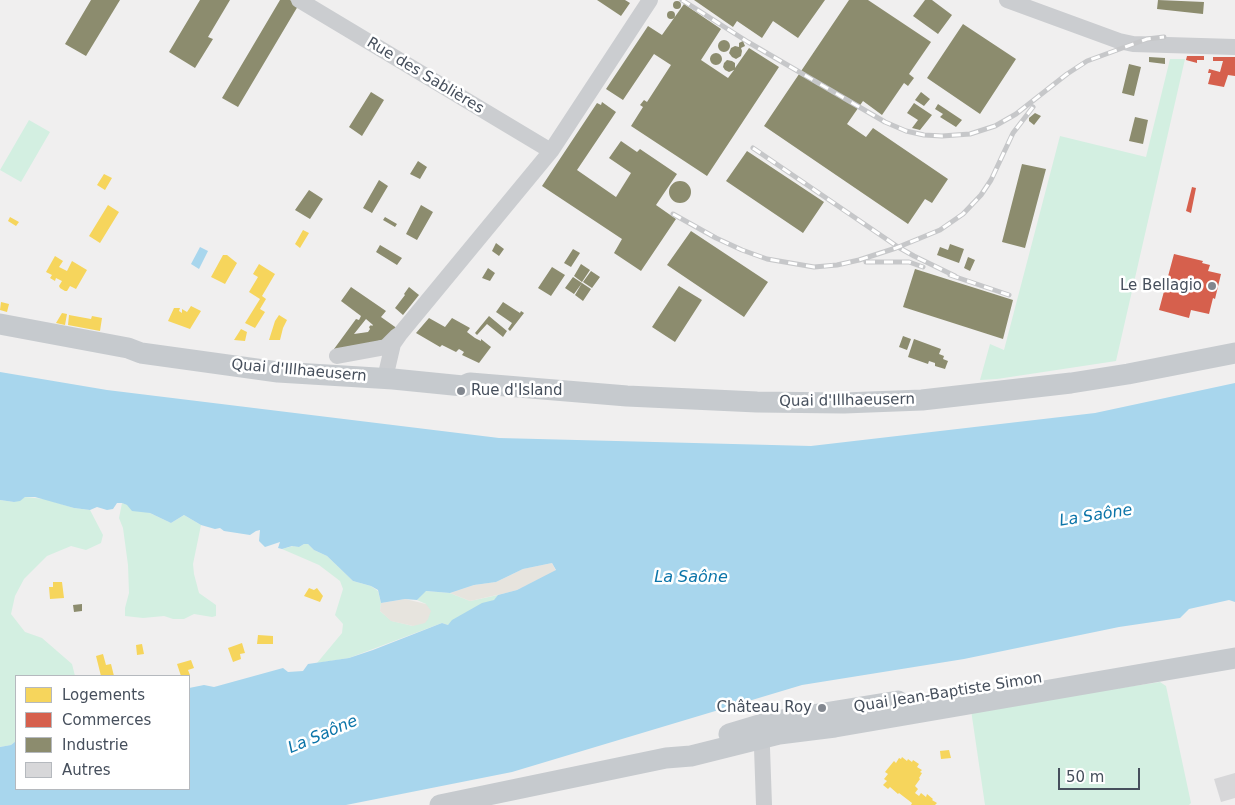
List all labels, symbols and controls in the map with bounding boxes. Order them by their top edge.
street label: Rue des Sablières [363,34,487,118]
place label: Le Bellagio [1120,277,1202,295]
marker: Le Bellagio [1206,280,1218,292]
street label: Quai d'Illhaeusern [231,356,367,386]
place label: Rue d'Island [471,382,563,400]
marker: Rue d'Island [455,385,467,397]
street label: Quai d'Illhaeusern [779,391,915,411]
water label: La Saône [1058,501,1134,531]
water label: La Saône [654,568,728,588]
street label: Quai Jean-Baptiste Simon [853,669,1043,717]
legend [15,675,190,790]
text: Logements [62,686,145,704]
place label: Château Roy [716,699,812,717]
marker: Château Roy [816,702,828,714]
text: Commerces [62,711,151,729]
water label: La Saône [285,712,361,758]
text: Industrie [62,736,128,754]
scale bar [1060,758,1142,790]
text: Autres [62,761,111,779]
text: 50 m [1066,768,1104,786]

